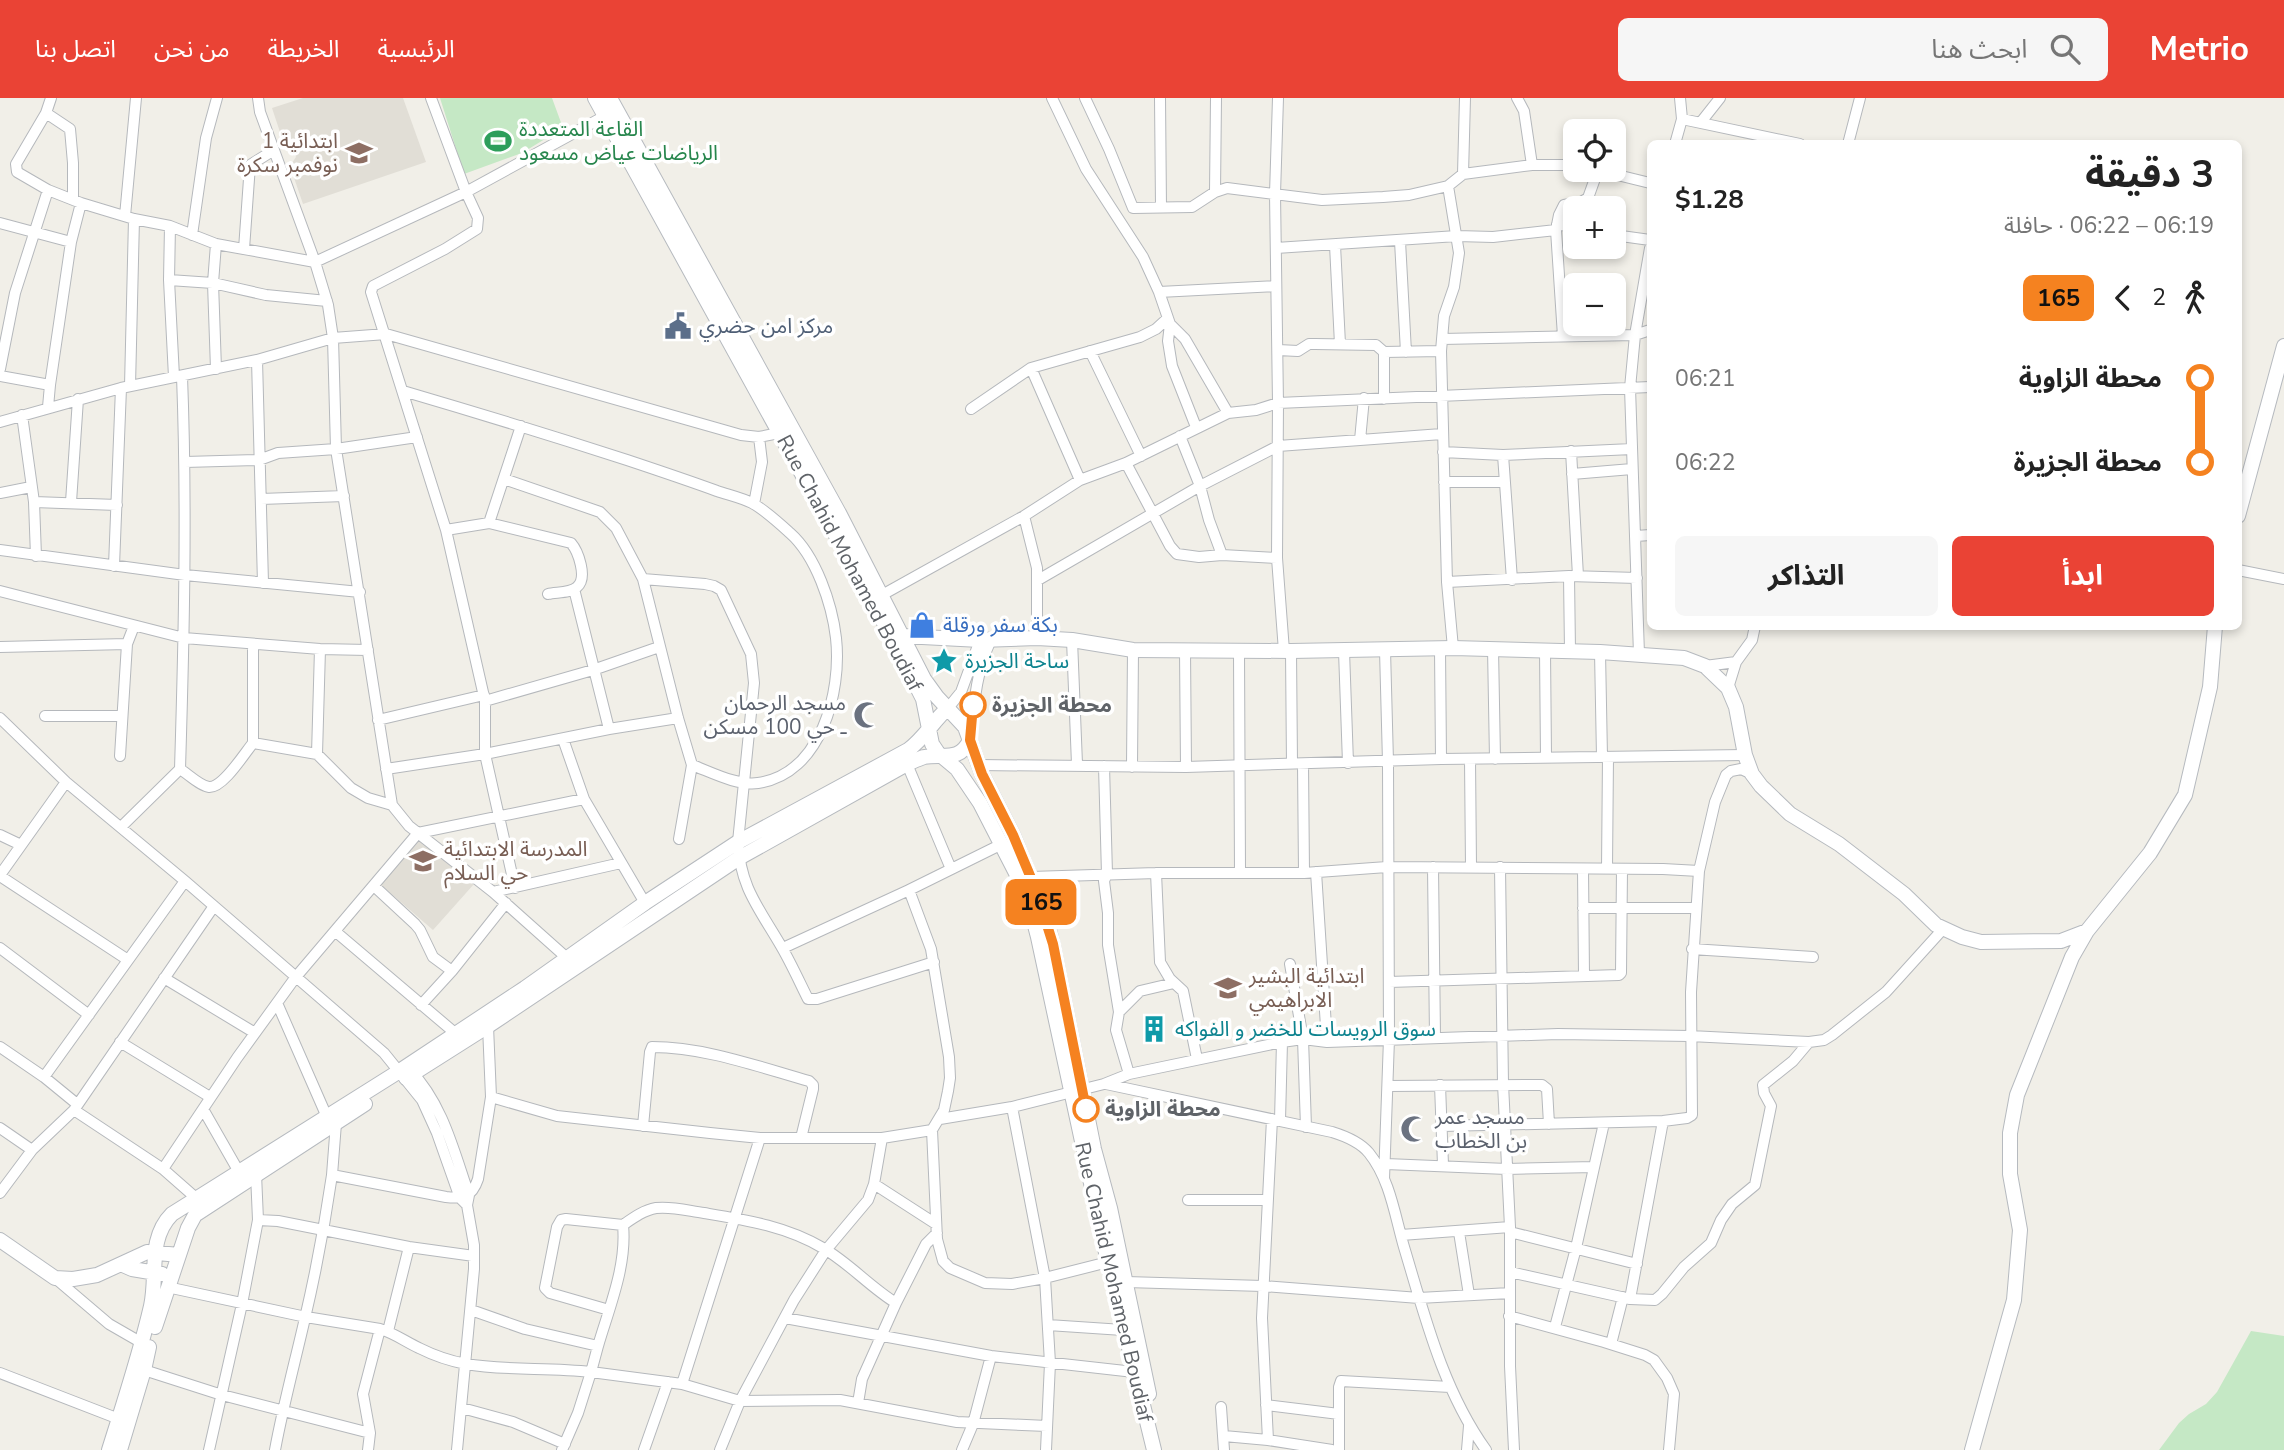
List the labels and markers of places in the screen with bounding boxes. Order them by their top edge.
place label: القاعة المتعددة الرياضات عياض مسعود [519,115,718,167]
sports icon: القاعة المتعددة الرياضات عياض مسعود [483,126,513,156]
place label: ابتدائية 1 نوفمبر سكرة [237,127,338,179]
school or university icon: ابتدائية 1 نوفمبر سكرة [344,138,374,168]
public building icon: مركز امن حضري [663,311,693,341]
place label: مركز امن حضري [699,312,833,342]
shop icon: بكة سفر ورقلة [907,610,937,640]
place label: بكة سفر ورقلة [943,611,1058,639]
place icon: ساحة الجزيرة [929,646,959,676]
place label: ساحة الجزيرة [965,647,1069,675]
place label: مسجد الرحمان ـ حي 100 مسكن [704,689,847,743]
place label: محطة الجزيرة [992,691,1112,719]
marker: محطة الجزيرة [960,692,986,718]
mosque icon: مسجد الرحمان ـ حي 100 مسكن [852,700,882,730]
place label: المدرسة الابتدائية حي السلام [444,835,587,889]
school or university icon: المدرسة الابتدائية حي السلام [408,846,438,876]
place label: ابتدائية البشير الابراهيمي [1248,962,1364,1016]
school or university icon: ابتدائية البشير الابراهيمي [1213,973,1243,1003]
building icon: سوق الرويسات للخضر و الفواكه [1139,1014,1169,1044]
place label: سوق الرويسات للخضر و الفواكه [1175,1015,1436,1043]
place label: محطة الزاوية [1105,1095,1221,1123]
marker: محطة الزاوية [1073,1096,1099,1122]
place label: مسجد عمر بن الخطاب [1434,1103,1527,1155]
mosque icon: مسجد عمر بن الخطاب [1399,1114,1429,1144]

